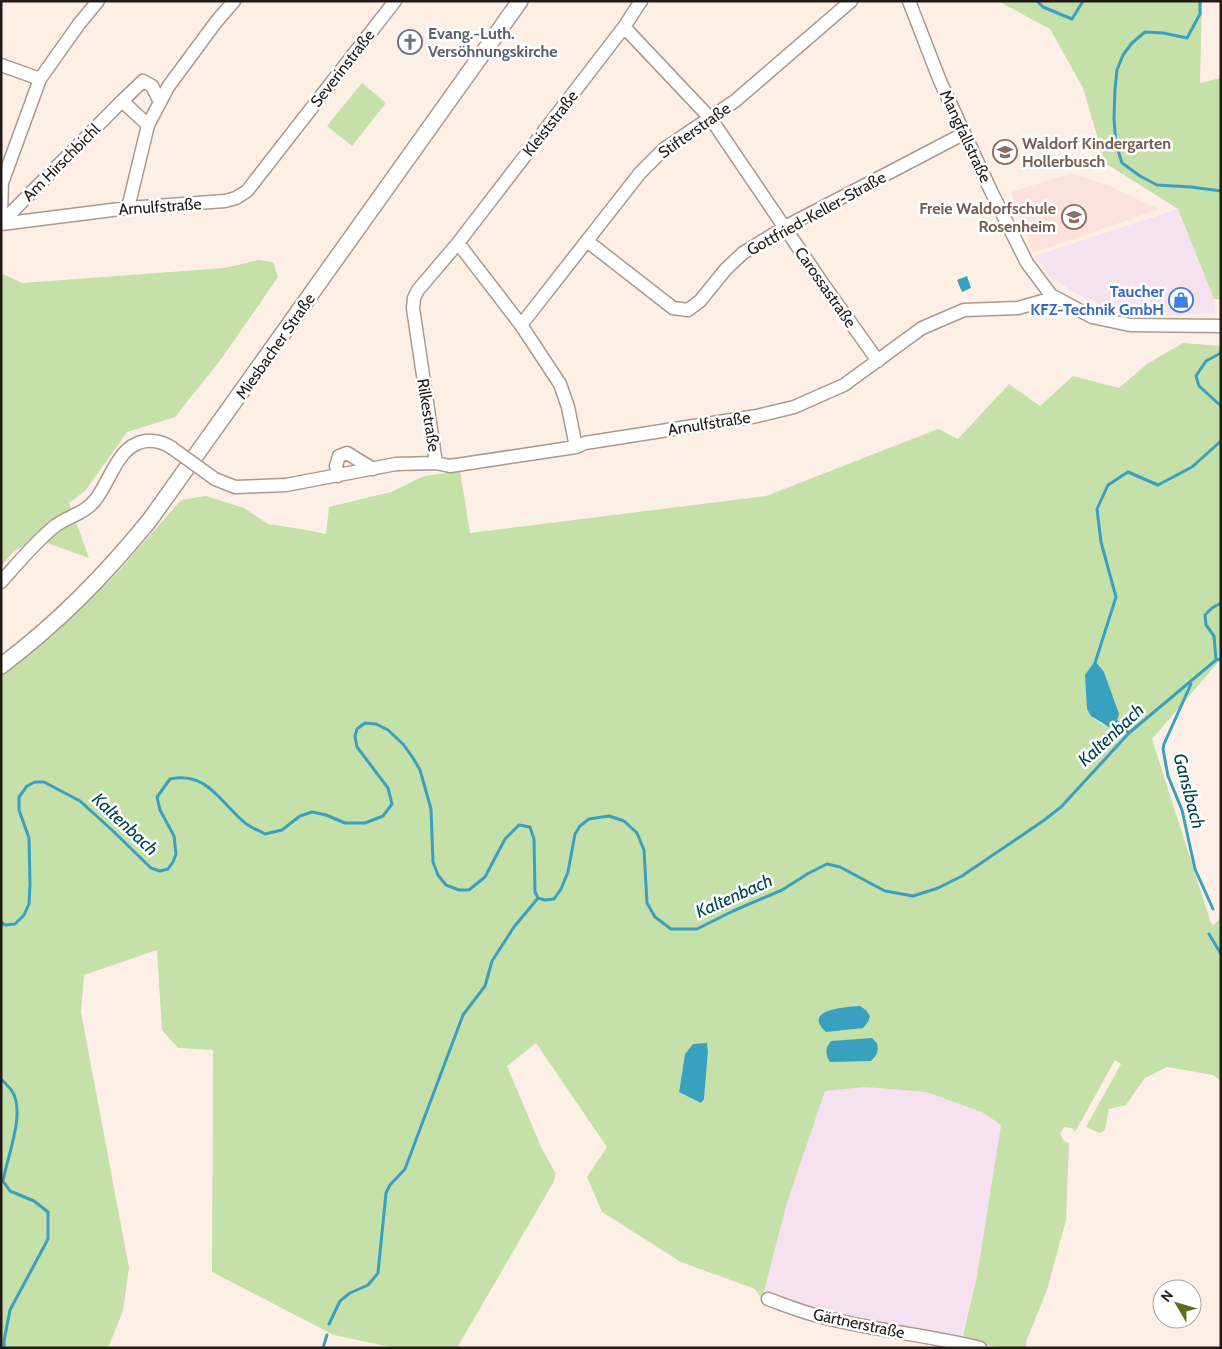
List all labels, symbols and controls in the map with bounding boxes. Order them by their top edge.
place label: Evang.-Luth. Versöhnungskirche [428,24,558,61]
street label: Severinstraße [306,26,378,111]
church icon: Evang.-Luth. Versöhnungskirche [397,29,423,55]
street label: Kleiststraße [519,87,582,160]
street label: Mangfallstraße [936,87,995,186]
street label: Stifterstraße [655,99,734,162]
street label: Am Hirschbichl [19,120,104,205]
place label: Waldorf Kindergarten Hollerbusch [1022,134,1171,171]
school or university icon: Waldorf Kindergarten Hollerbusch [992,139,1018,165]
street label: Gottfried-Keller-Straße [743,167,889,260]
street label: Arnulfstraße [118,194,202,219]
place label: Freie Waldorfschule Rosenheim [919,199,1056,236]
school or university icon: Freie Waldorfschule Rosenheim [1061,204,1087,230]
street label: Carossastraße [791,243,860,331]
place label: Taucher KFZ-Technik GmbH [1030,282,1165,319]
shop icon: Taucher KFZ-Technik GmbH [1168,287,1194,313]
street label: Miesbacher Straße [232,290,319,403]
street label: Rilkestraße [413,377,444,453]
street label: Arnulfstraße [666,408,752,439]
water label: Kaltenbach [1073,699,1149,771]
water label: Ganslbach [1168,751,1210,831]
water label: Kaltenbach [87,788,163,860]
water label: Kaltenbach [692,869,776,923]
north arrow [1152,1279,1202,1329]
text: N [1157,1287,1177,1305]
street label: Gärtnerstraße [811,1305,906,1342]

